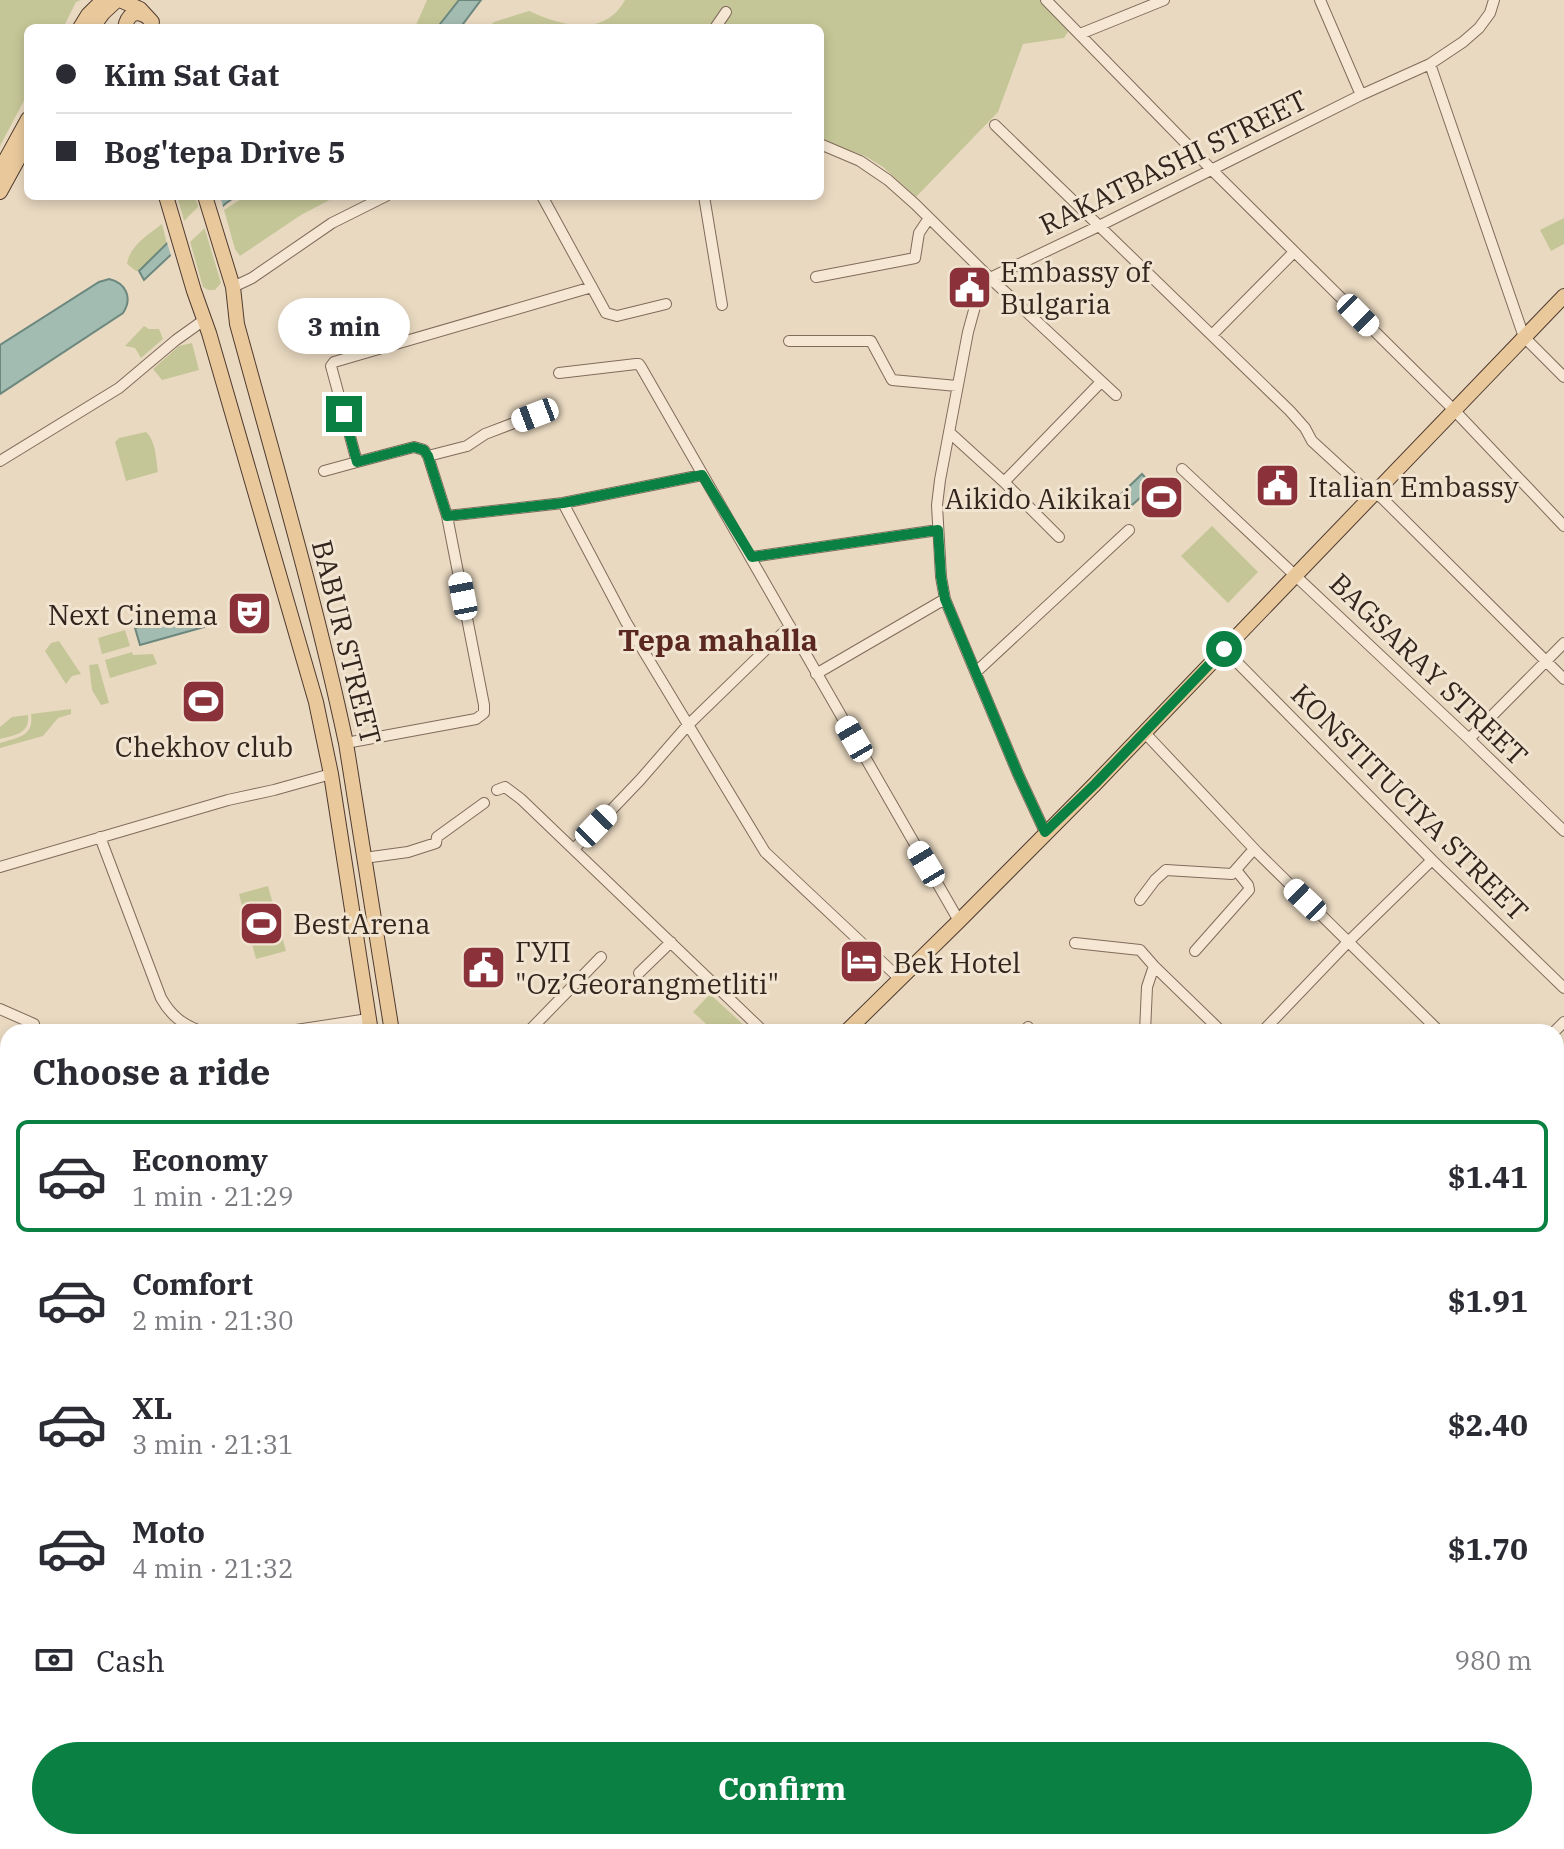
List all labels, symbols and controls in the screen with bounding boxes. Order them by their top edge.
text: Kim Sat Gat [104,55,279,94]
street label: RAKATBASHI STREET [1033,81,1313,243]
text: Bog'tepa Drive 5 [104,132,346,171]
place label: Embassy of Bulgaria [1000,253,1153,322]
public building icon: Embassy of Bulgaria [945,263,993,311]
car [1333,290,1383,340]
callout: 3 min [278,298,410,354]
text: 3 min [308,309,380,343]
car [508,395,562,435]
route end [326,396,362,432]
public building icon: Italian Embassy [1253,462,1301,510]
place label: Italian Embassy [1308,468,1519,505]
sports icon: Aikido Aikikai [1138,474,1186,522]
place label: Aikido Aikikai [945,480,1131,517]
street label: BABUR STREET [304,536,390,748]
street label: BAGSARАY STREET [1322,565,1536,773]
car [447,570,479,622]
theatre icon: Next Cinema [225,590,273,638]
place label: Next Cinema [48,596,218,633]
district label: Tepa mahalla [618,620,818,659]
route start [1206,631,1242,667]
street label: KONSTITUCIYA STREET [1283,675,1537,929]
sports icon: Chekhov club [180,677,228,725]
car [832,712,876,766]
place label: Chekhov club [115,728,293,765]
car [571,800,621,852]
car [903,837,949,891]
car [1279,875,1331,925]
sports icon: BestArena [238,899,286,947]
place label: BestArena [293,905,431,942]
place label: ГУП "Oz’Georangmetliti" [515,933,779,1002]
hotel icon: Bek Hotel [838,938,886,986]
public building icon: ГУП "Oz’Georangmetliti" [460,943,508,991]
place label: Bek Hotel [893,944,1021,981]
text: Choose a ride [32,1048,271,1095]
icon: car [36,1140,108,1212]
text: Economy [132,1140,268,1179]
text: $1.41 [1448,1157,1528,1196]
text: 1 min · 21:29 [132,1179,294,1213]
icon: car [36,1264,108,1336]
text: Comfort [132,1264,253,1303]
text: $1.91 [1448,1281,1528,1320]
text: 2 min · 21:30 [132,1303,294,1337]
icon: car [36,1388,108,1460]
text: XL [132,1388,172,1427]
text: $2.40 [1448,1405,1528,1444]
text: 3 min · 21:31 [132,1427,294,1461]
icon: car [36,1512,108,1584]
text: Moto [132,1512,205,1551]
text: $1.70 [1448,1529,1528,1568]
text: 4 min · 21:32 [132,1551,294,1585]
icon: cash [32,1638,76,1682]
text: Cash [96,1641,165,1680]
text: 980 m [1454,1643,1532,1677]
button: Confirm [32,1742,1532,1834]

